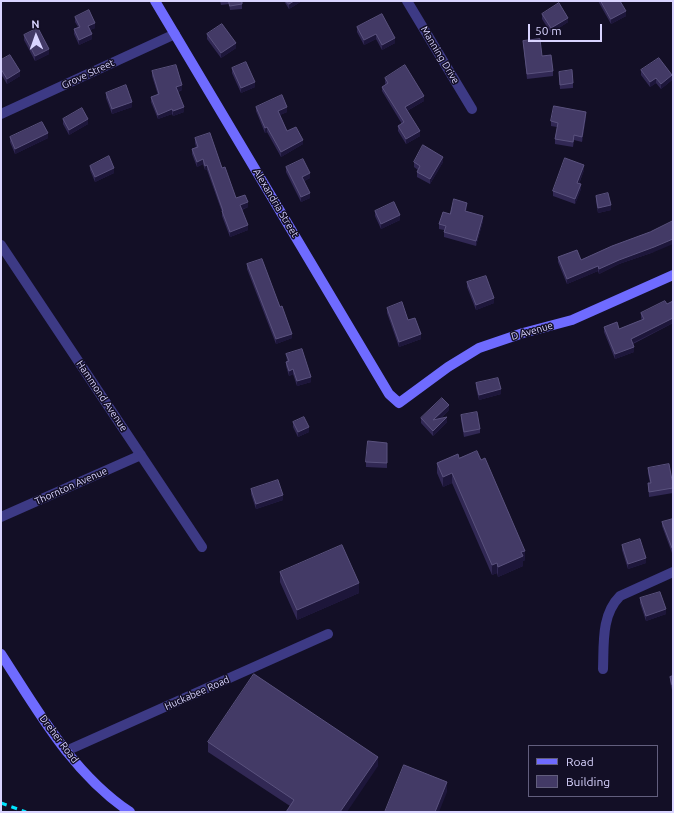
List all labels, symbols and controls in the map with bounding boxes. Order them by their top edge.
north arrow [16,16,56,56]
scale bar [530,16,604,42]
text: N [31,18,40,30]
street label: Manning Drive [418,24,462,86]
text: 50 m [535,24,562,37]
street label: Grove Street [60,57,116,91]
street label: Alexandria Street [251,167,301,239]
street label: D Avenue [510,319,554,343]
street label: Hammond Avenue [74,358,130,434]
street label: Thornton Avenue [33,465,109,507]
street label: Huckabee Road [163,673,231,713]
street label: Dreher Road [37,713,81,765]
legend [528,745,658,797]
text: Road [566,755,594,768]
text: Building [566,775,610,788]

